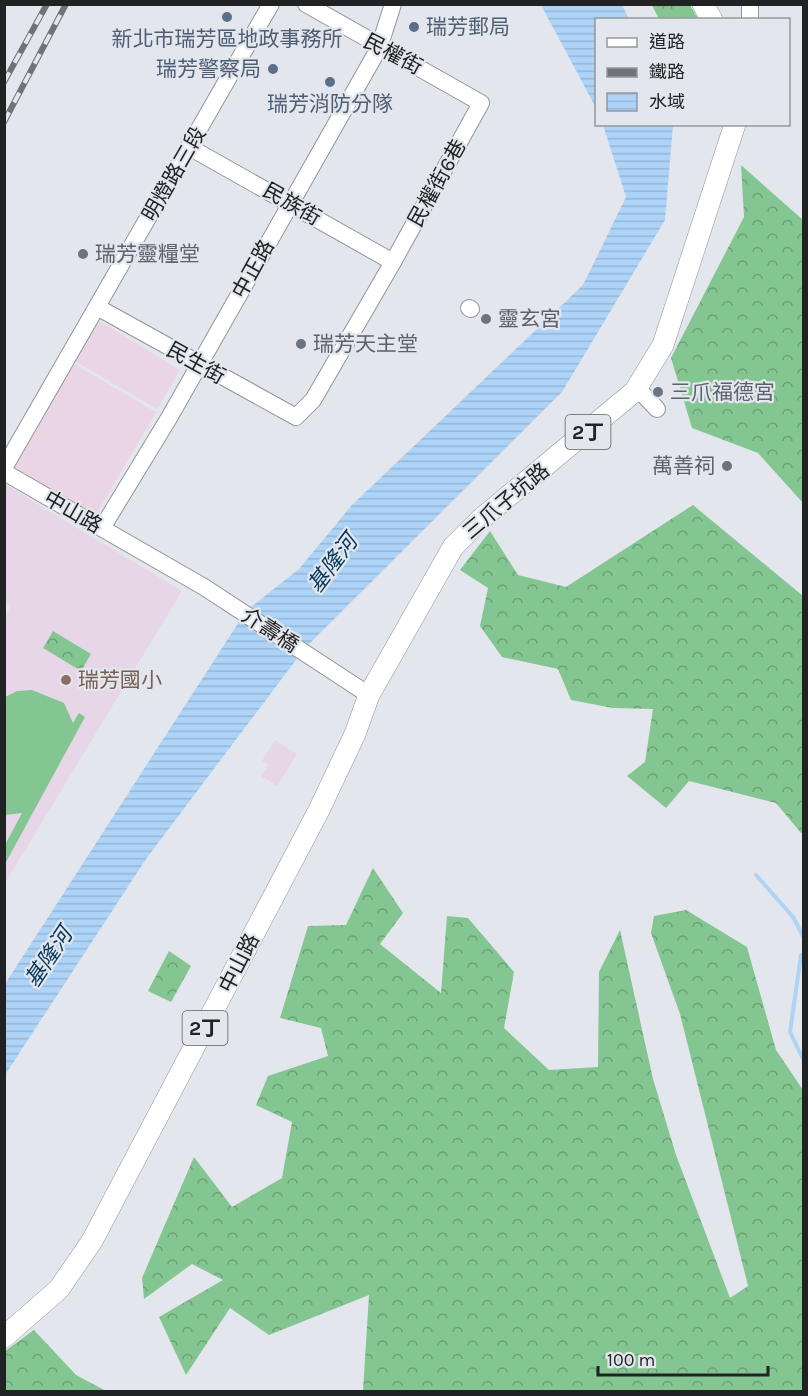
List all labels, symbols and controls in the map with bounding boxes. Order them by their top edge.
marker: 新北市瑞芳區地政事務所 [220,10,234,24]
place label: 瑞芳郵局 [426,15,510,39]
legend [595,18,790,126]
marker: 瑞芳郵局 [407,20,421,34]
place label: 新北市瑞芳區地政事務所 [112,27,343,51]
street label: 民權街 [360,29,426,79]
text: 道路 [649,31,685,53]
place label: 瑞芳警察局 [156,57,261,81]
text: 鐵路 [649,61,685,83]
marker: 瑞芳警察局 [266,62,280,76]
marker: 瑞芳消防分隊 [323,75,337,89]
text: 水域 [649,91,685,113]
place label: 瑞芳消防分隊 [267,92,393,116]
street label: 明燈路三段 [137,123,211,225]
street label: 民權街6巷 [403,135,471,231]
street label: 民族街 [259,178,325,230]
street label: 中正路 [227,236,279,302]
place label: 瑞芳靈糧堂 [95,242,200,266]
marker: 瑞芳靈糧堂 [76,247,90,261]
place label: 靈玄宮 [498,307,561,331]
marker: 靈玄宮 [479,312,493,326]
place label: 瑞芳天主堂 [313,332,418,356]
street label: 民生街 [163,337,229,389]
marker: 瑞芳天主堂 [294,337,308,351]
place label: 三爪福德宮 [670,380,775,404]
marker: 三爪福德宮 [651,385,665,399]
road number: 2丁 [566,415,610,449]
place label: 萬善祠 [652,454,715,478]
street label: 三爪子坑路 [458,458,554,544]
marker: 萬善祠 [720,459,734,473]
street label: 中山路 [40,486,106,538]
water label: 基隆河 [303,526,365,598]
street label: 介壽橋 [237,603,303,657]
place label: 瑞芳國小 [78,668,162,692]
marker: 瑞芳國小 [59,673,73,687]
water label: 基隆河 [20,920,80,992]
street label: 中山路 [214,929,264,997]
road number: 2丁 [182,1011,228,1045]
scale bar [598,1339,768,1377]
text: 100 m [607,1349,655,1371]

